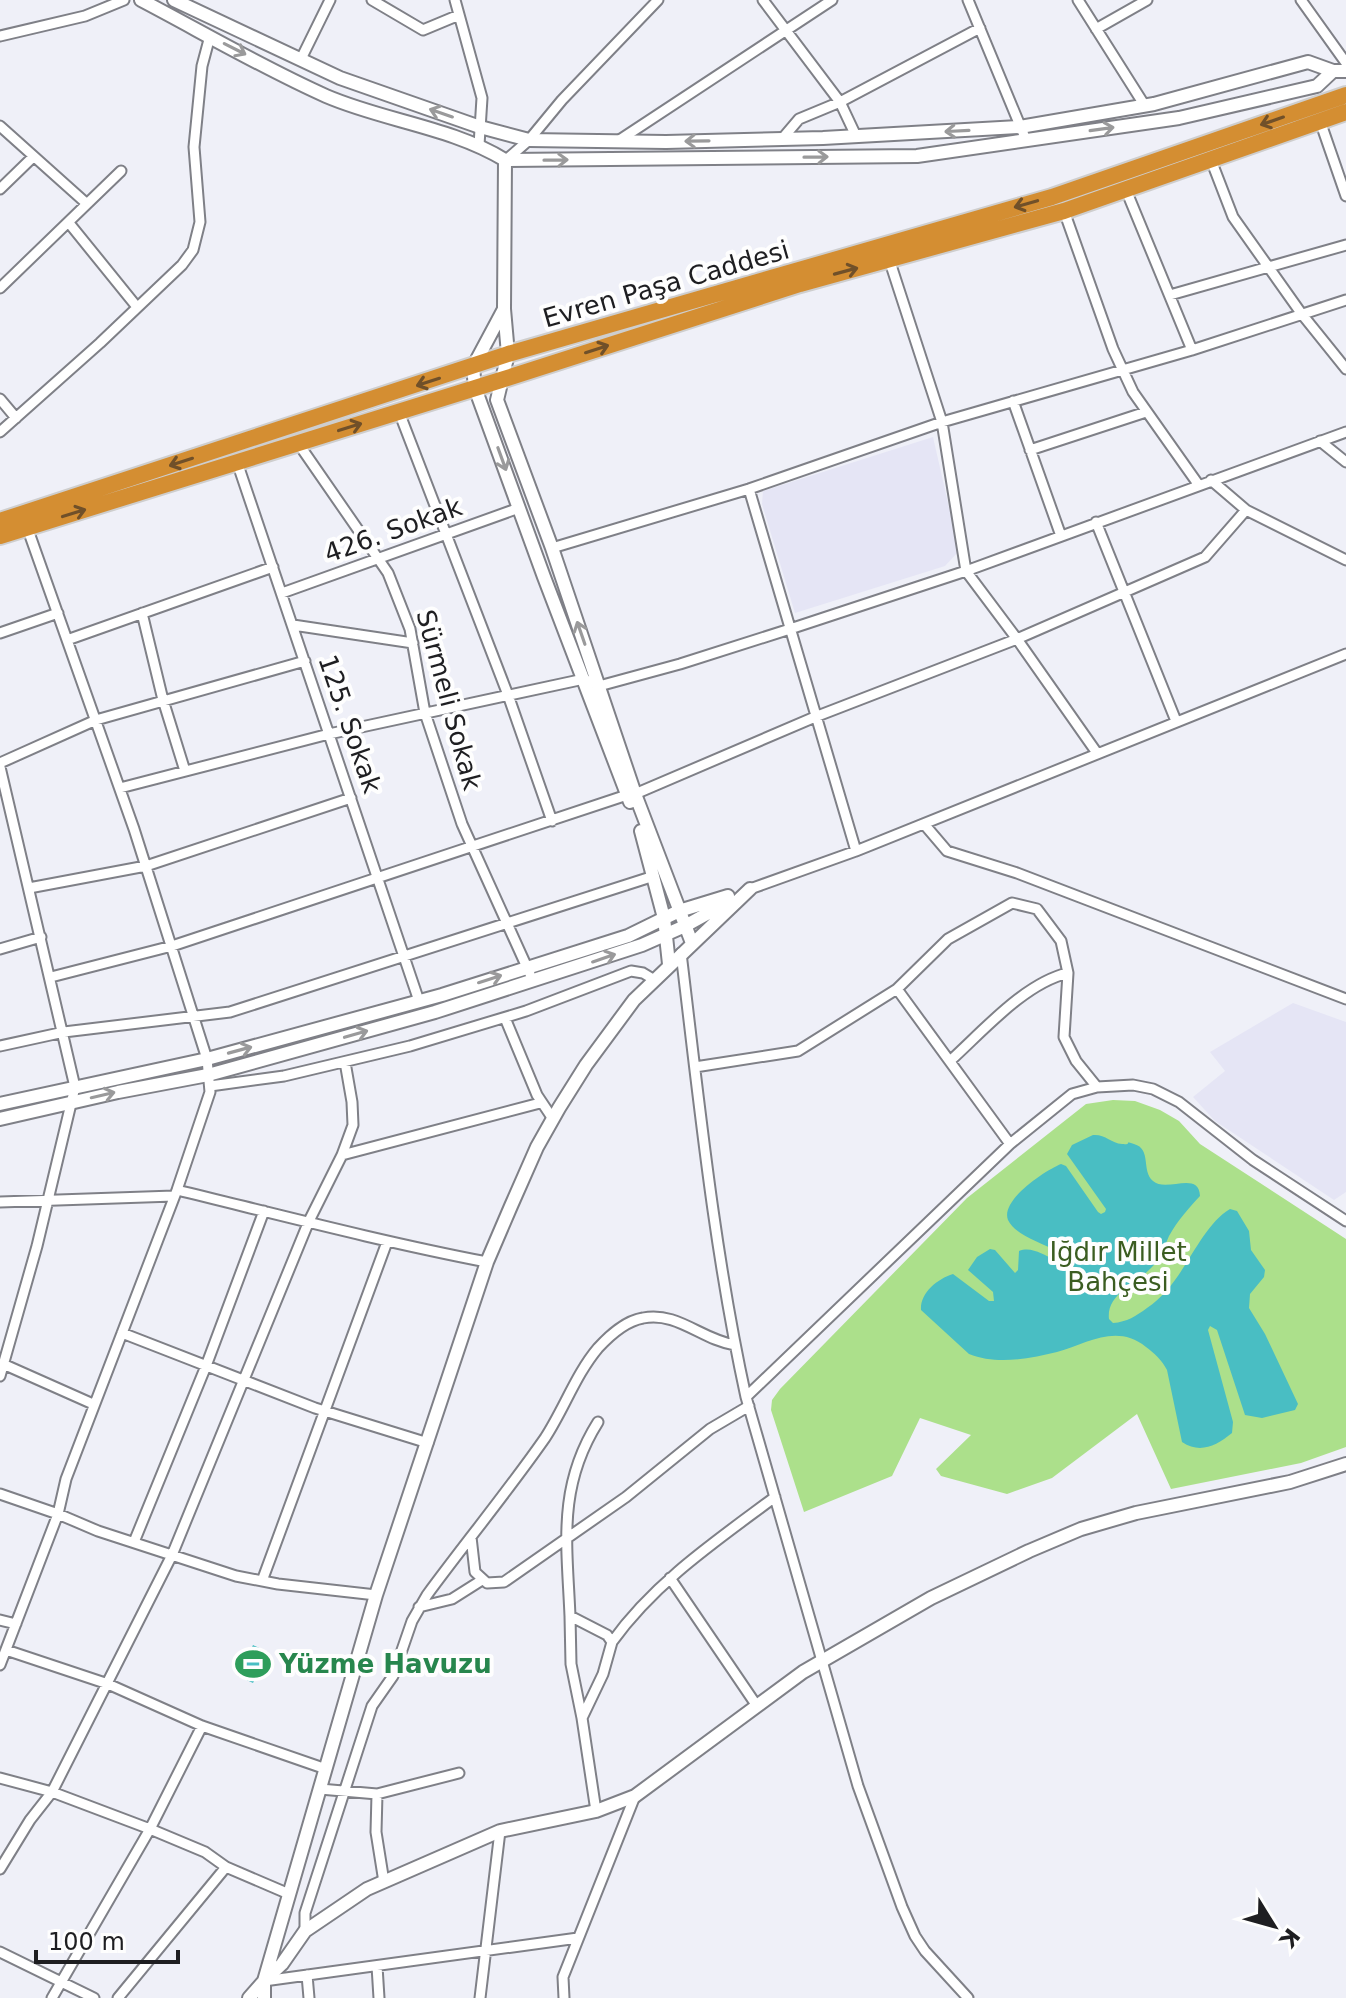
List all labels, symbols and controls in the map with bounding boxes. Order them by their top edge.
one-way arrow [223,41,247,57]
one-way arrow [429,105,454,119]
one-way arrow [1260,114,1285,129]
one-way arrow [1088,121,1114,136]
one-way arrow [944,124,971,139]
one-way arrow [684,134,711,149]
one-way arrow [802,149,829,165]
one-way arrow [542,152,569,168]
one-way arrow [1014,197,1040,212]
street label: Evren Paşa Caddesi [539,234,793,334]
one-way arrow [832,263,858,278]
one-way arrow [584,341,610,356]
one-way arrow [416,375,441,390]
one-way arrow [336,419,362,434]
one-way arrow [495,446,510,471]
one-way arrow [169,456,194,471]
street label: 426. Sokak [320,491,466,569]
one-way arrow [61,505,87,520]
street label: Sürmeli Sokak [411,607,487,793]
one-way arrow [572,620,587,645]
street label: 125. Sokak [312,651,388,797]
one-way arrow [591,949,616,964]
one-way arrow [477,971,502,986]
one-way arrow [342,1026,368,1041]
one-way arrow [226,1042,252,1057]
one-way arrow [90,1087,116,1102]
park label: Iğdır Millet Bahçesi [1049,1237,1187,1297]
sports icon: Yüzme Havuzu [234,1645,272,1683]
place label: Yüzme Havuzu [278,1649,492,1679]
north arrow [1234,1886,1314,1966]
scale bar [36,1914,178,1964]
text: K [1274,1923,1305,1953]
text: 100 m [48,1928,125,1956]

